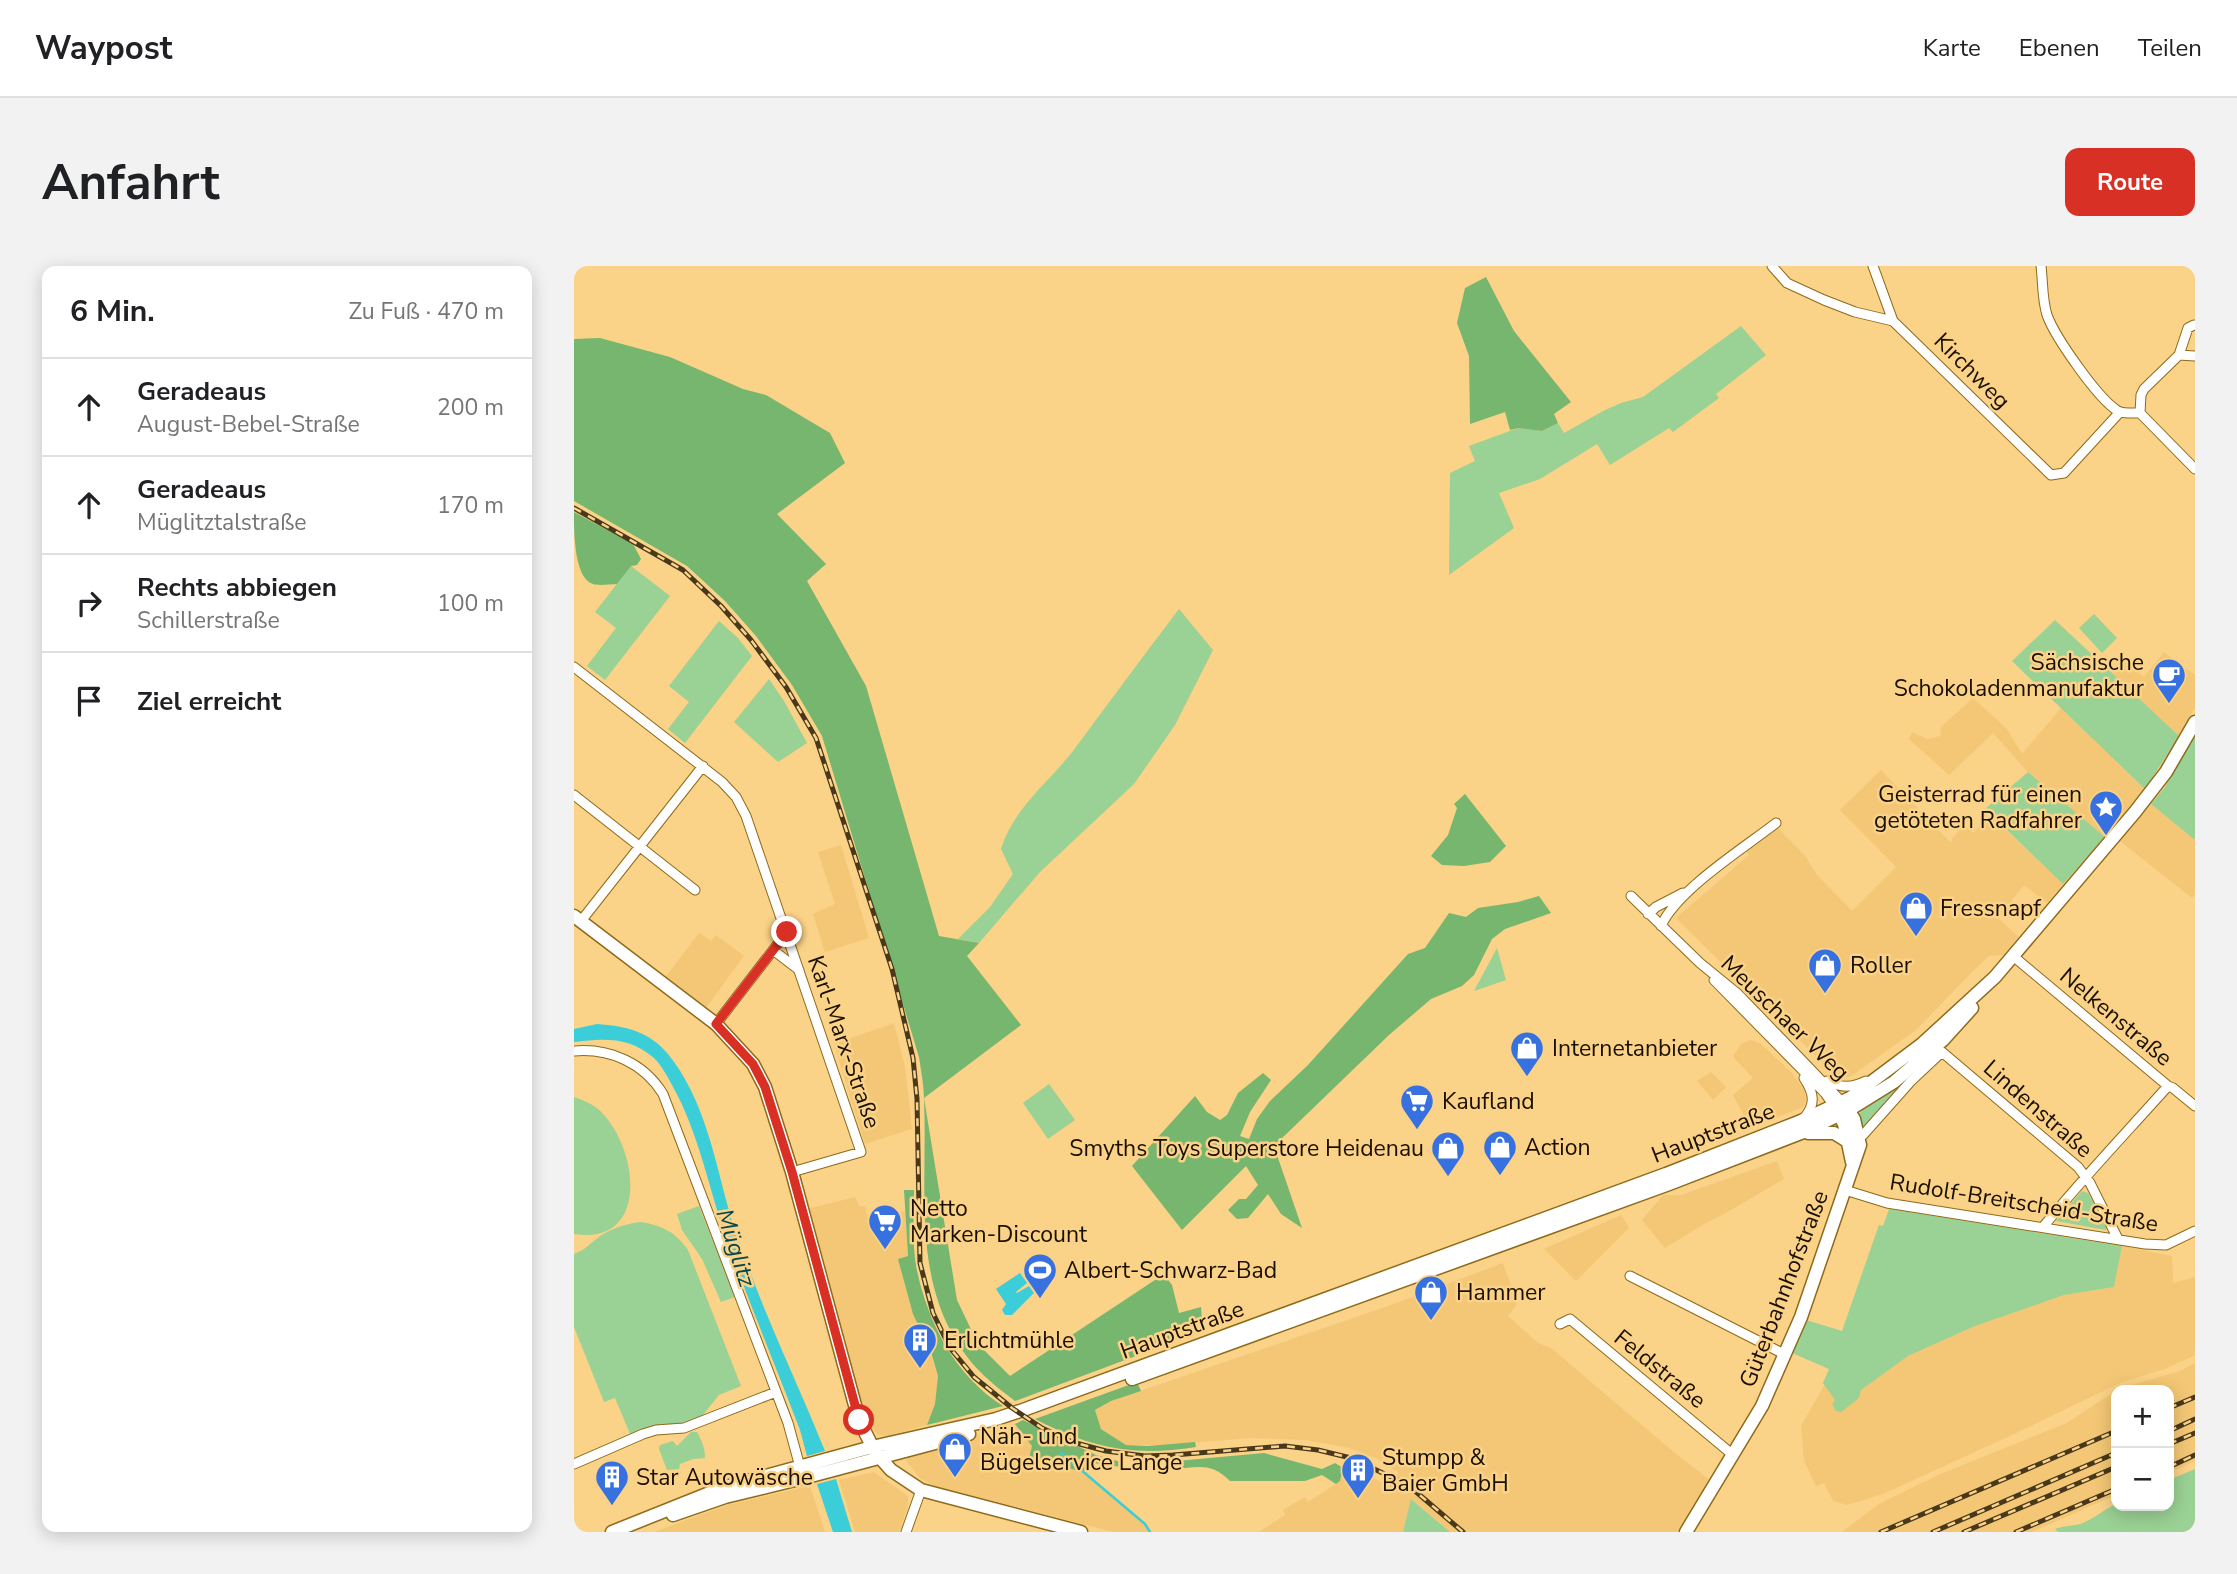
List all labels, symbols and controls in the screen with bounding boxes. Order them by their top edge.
text: Waypost [35,26,172,71]
text: Karte [1923,32,1981,64]
text: Ebenen [2019,32,2100,64]
text: Teilen [2138,32,2202,64]
button: Route [2065,148,2195,216]
text: Anfahrt [42,149,220,216]
text: 6 Min. [70,291,155,332]
text: Zu Fuß · 470 m [348,296,504,327]
street label: Kirchweg [1927,326,2017,416]
text: Geradeaus [137,374,266,409]
icon: ahead [70,388,108,426]
text: 200 m [437,392,504,423]
text: August-Bebel-Straße [137,409,360,440]
text: Geradeaus [137,472,266,507]
icon: ahead [70,486,108,524]
text: 170 m [437,490,504,521]
text: Müglitztalstraße [137,507,307,538]
text: Rechts abbiegen [137,570,337,605]
icon: right [70,584,108,622]
text: 100 m [437,588,504,619]
text: Schillerstraße [137,605,280,636]
place label: Sächsische Schokoladenmanufaktur [1894,647,2145,704]
cafe icon: Sächsische Schokoladenmanufaktur [2150,656,2188,705]
icon: arrive [70,682,108,720]
text: Ziel erreicht [137,684,281,719]
place label: Geisterrad für einen getöteten Radfahrer [1874,779,2083,836]
place icon: Geisterrad für einen getöteten Radfahrer [2087,788,2125,837]
shop icon: Fressnapf [1897,889,1935,938]
place label: Fressnapf [1940,893,2041,924]
route end [771,916,802,947]
shop icon: Roller [1806,946,1844,995]
street label: Meuschaer Weg [1714,949,1856,1087]
place label: Roller [1850,950,1913,981]
street label: Karl-Marx-Straße [800,951,888,1133]
street label: Nelkenstraße [2053,961,2179,1073]
shop icon: Internetanbieter [1508,1029,1546,1078]
place label: Internetanbieter [1552,1033,1718,1064]
street label: Lindenstraße [1977,1053,2099,1165]
supermarket icon: Kaufland [1398,1082,1436,1131]
place label: Kaufland [1442,1086,1535,1117]
street label: Hauptstraße [1647,1095,1779,1171]
shop icon: Action [1481,1128,1519,1177]
shop icon: Smyths Toys Superstore Heidenau [1429,1129,1467,1178]
place label: Action [1524,1132,1591,1163]
place label: Smyths Toys Superstore Heidenau [1069,1133,1424,1164]
street label: Rudolf-Breitscheid-Straße [1888,1166,2160,1240]
street label: Güterbahnhofstraße [1732,1186,1836,1392]
place label: Netto Marken-Discount [910,1193,1088,1250]
supermarket icon: Netto Marken-Discount [866,1202,904,1251]
water label: Müglitz [708,1205,764,1292]
sports icon: Albert-Schwarz-Bad [1021,1251,1059,1300]
place label: Albert-Schwarz-Bad [1064,1255,1277,1286]
shop icon: Hammer [1412,1273,1450,1322]
place label: Hammer [1456,1277,1546,1308]
street label: Hauptstraße [1116,1293,1248,1367]
building icon: Erlichtmühle [901,1321,939,1370]
street label: Feldstraße [1607,1322,1713,1416]
place label: Erlichtmühle [944,1325,1074,1356]
map controls [2111,1385,2174,1511]
button: + [2111,1385,2174,1448]
route start [843,1404,874,1435]
place label: Näh- und Bügelservice Lange [980,1421,1182,1478]
shop icon: Näh- und Bügelservice Lange [936,1430,974,1479]
place label: Stumpp & Baier GmbH [1382,1442,1509,1499]
button: − [2111,1448,2174,1511]
building icon: Stumpp & Baier GmbH [1339,1451,1377,1500]
building icon: Star Autowäsche [593,1458,631,1507]
place label: Star Autowäsche [636,1462,813,1493]

